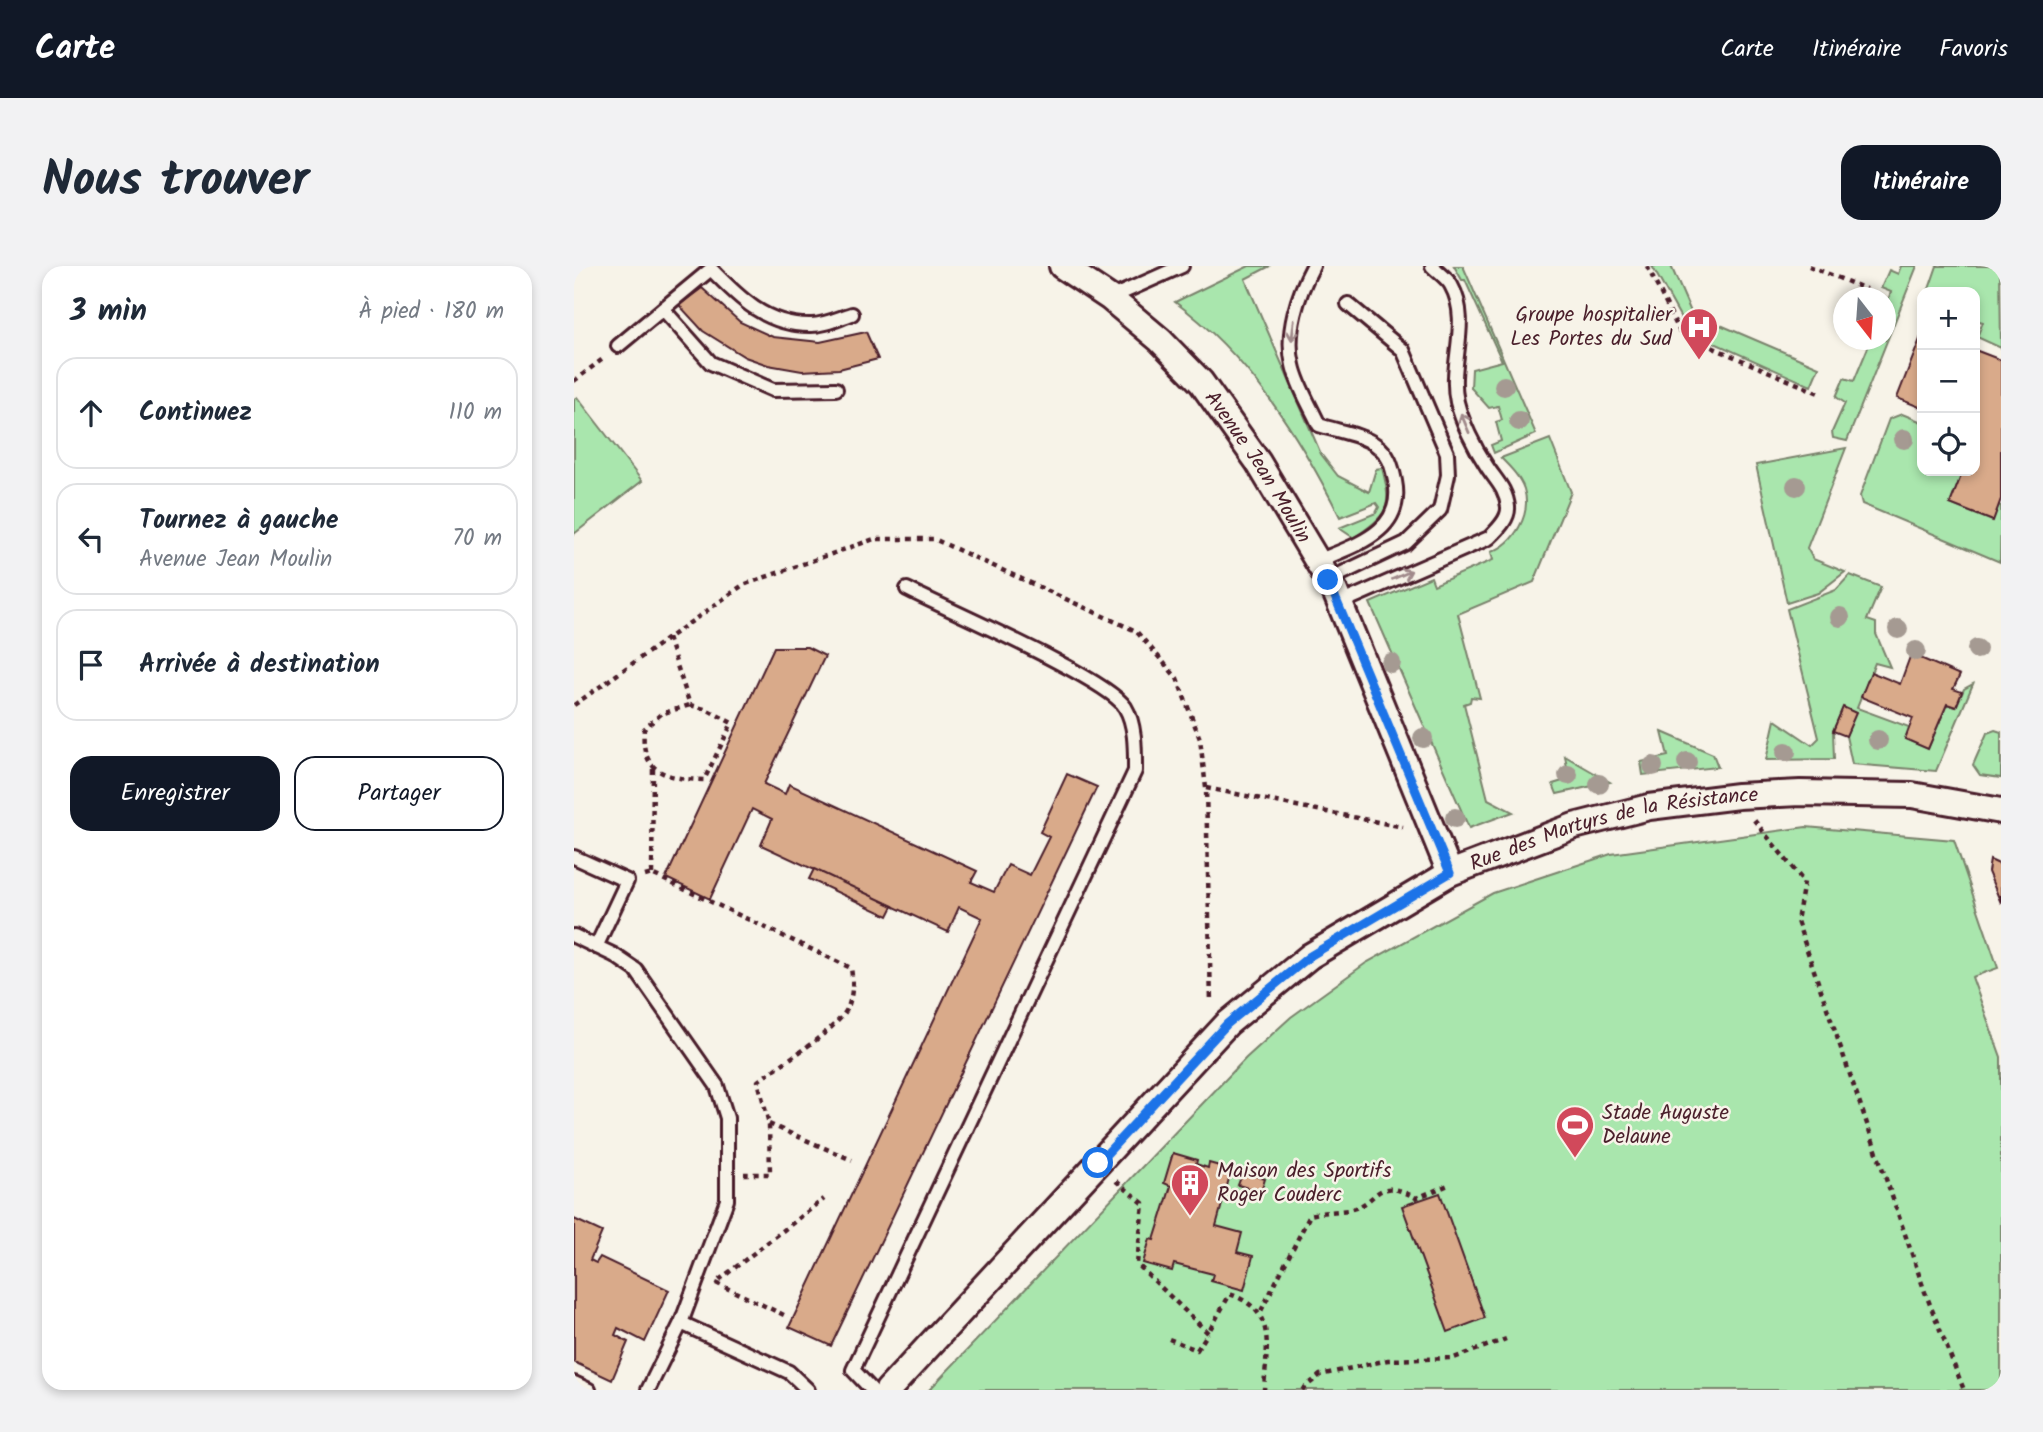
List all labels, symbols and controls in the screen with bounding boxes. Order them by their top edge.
text: Carte [35,23,115,76]
text: Carte [1720,30,1774,69]
text: Itinéraire [1812,30,1901,69]
text: Favoris [1939,30,2008,69]
text: Nous trouver [42,143,309,221]
button: Itinéraire [1841,145,2001,220]
north arrow [1833,287,1896,350]
map controls [1917,287,1980,476]
button: + [1917,287,1980,350]
text: 3 min [70,288,147,336]
text: À pied · 180 m [359,294,504,330]
place label: Groupe hospitalier Les Portes du Sud [1510,299,1673,356]
hospital icon: Groupe hospitalier Les Portes du Sud [1678,306,1720,361]
one-way arrow [1287,318,1300,341]
button: − [1917,350,1980,413]
street label: Avenue Jean Moulin [1196,384,1320,550]
text: Continuez [139,392,252,434]
icon: ahead [72,394,110,432]
text: 110 m [449,395,502,431]
one-way arrow [1458,413,1471,434]
button: locate [1917,413,1980,476]
text: Tournez à gauche [139,500,339,542]
icon: left [72,520,110,558]
text: 70 m [452,521,502,557]
text: Avenue Jean Moulin [139,542,332,578]
route end [1312,564,1343,595]
one-way arrow [1391,568,1412,581]
text: Arrivée à destination [139,644,380,686]
icon: arrive [72,646,110,684]
button: Enregistrer [70,756,280,831]
button: Partager [294,756,504,831]
street label: Rue des Martyrs de la Résistance [1465,779,1759,881]
place label: Stade Auguste Delaune [1602,1097,1729,1154]
sports icon: Stade Auguste Delaune [1554,1104,1596,1159]
route start [1082,1147,1113,1178]
place label: Maison des Sportifs Roger Couderc [1217,1155,1391,1212]
building icon: Maison des Sportifs Roger Couderc [1169,1162,1211,1217]

